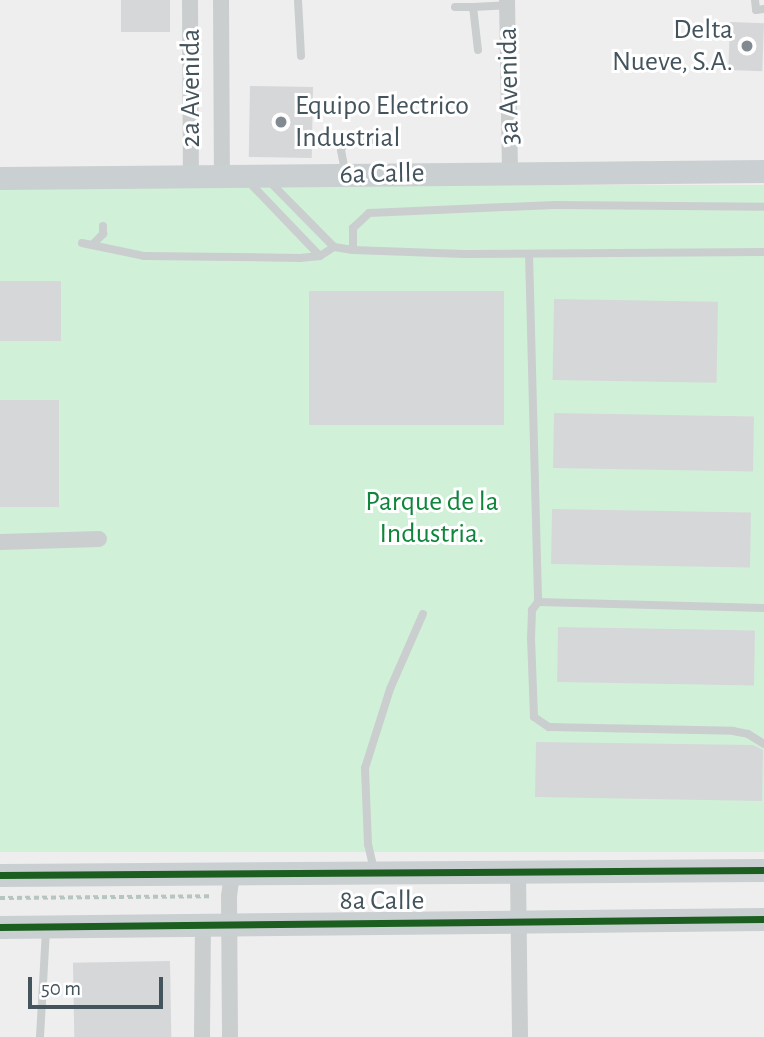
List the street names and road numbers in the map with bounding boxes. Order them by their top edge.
street label: 3a Avenida [491,27,527,145]
street label: 2a Avenida [174,29,208,147]
street label: 6a Calle [339,156,425,192]
street label: 8a Calle [339,884,425,918]

